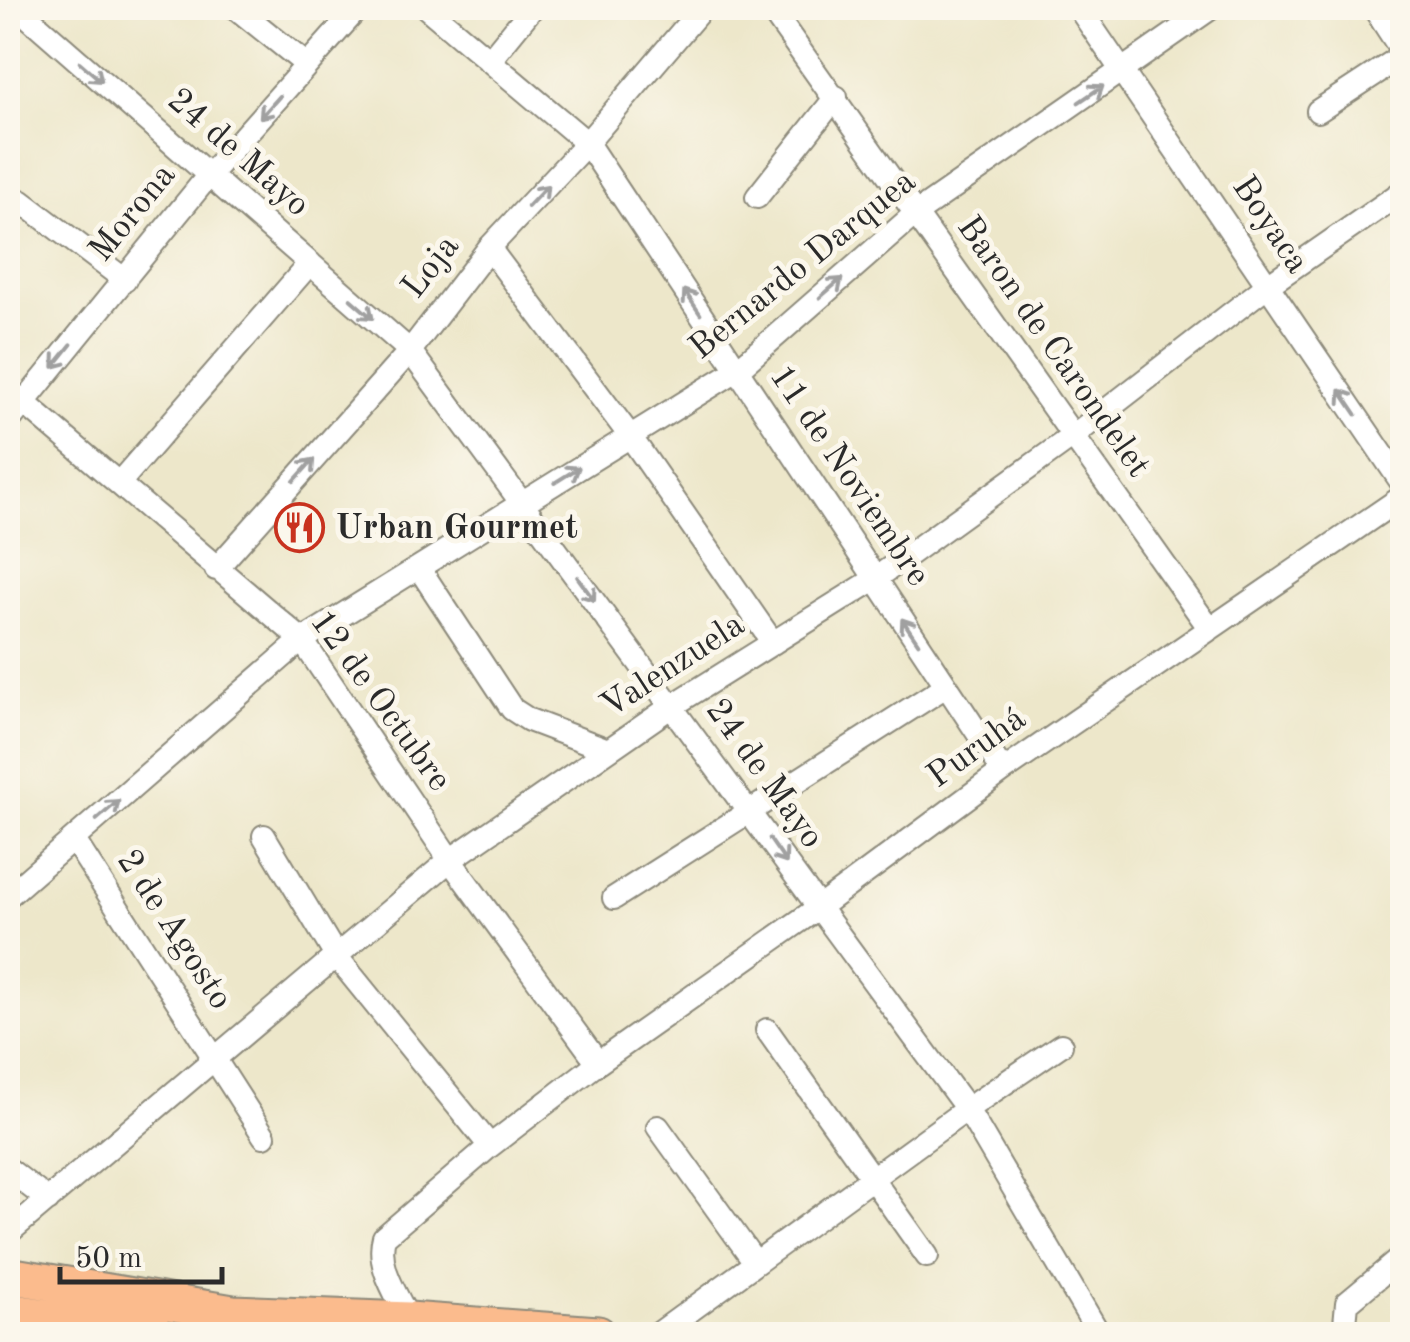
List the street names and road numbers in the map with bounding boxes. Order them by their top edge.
street label: 24 de Mayo [161,82,315,224]
street label: Morona [83,157,183,269]
street label: Bernardo Darquea [684,164,922,366]
street label: Boyaca [1225,170,1315,280]
street label: Baron de Carondelet [950,210,1156,484]
street label: Loja [396,229,466,305]
street label: 11 de Noviembre [762,359,936,593]
street label: 12 de Octubre [303,604,457,798]
street label: Valenzuela [595,607,751,725]
street label: 24 de Mayo [698,693,830,855]
street label: Puruhá [921,701,1033,795]
street label: 2 de Agosto [110,844,238,1016]

